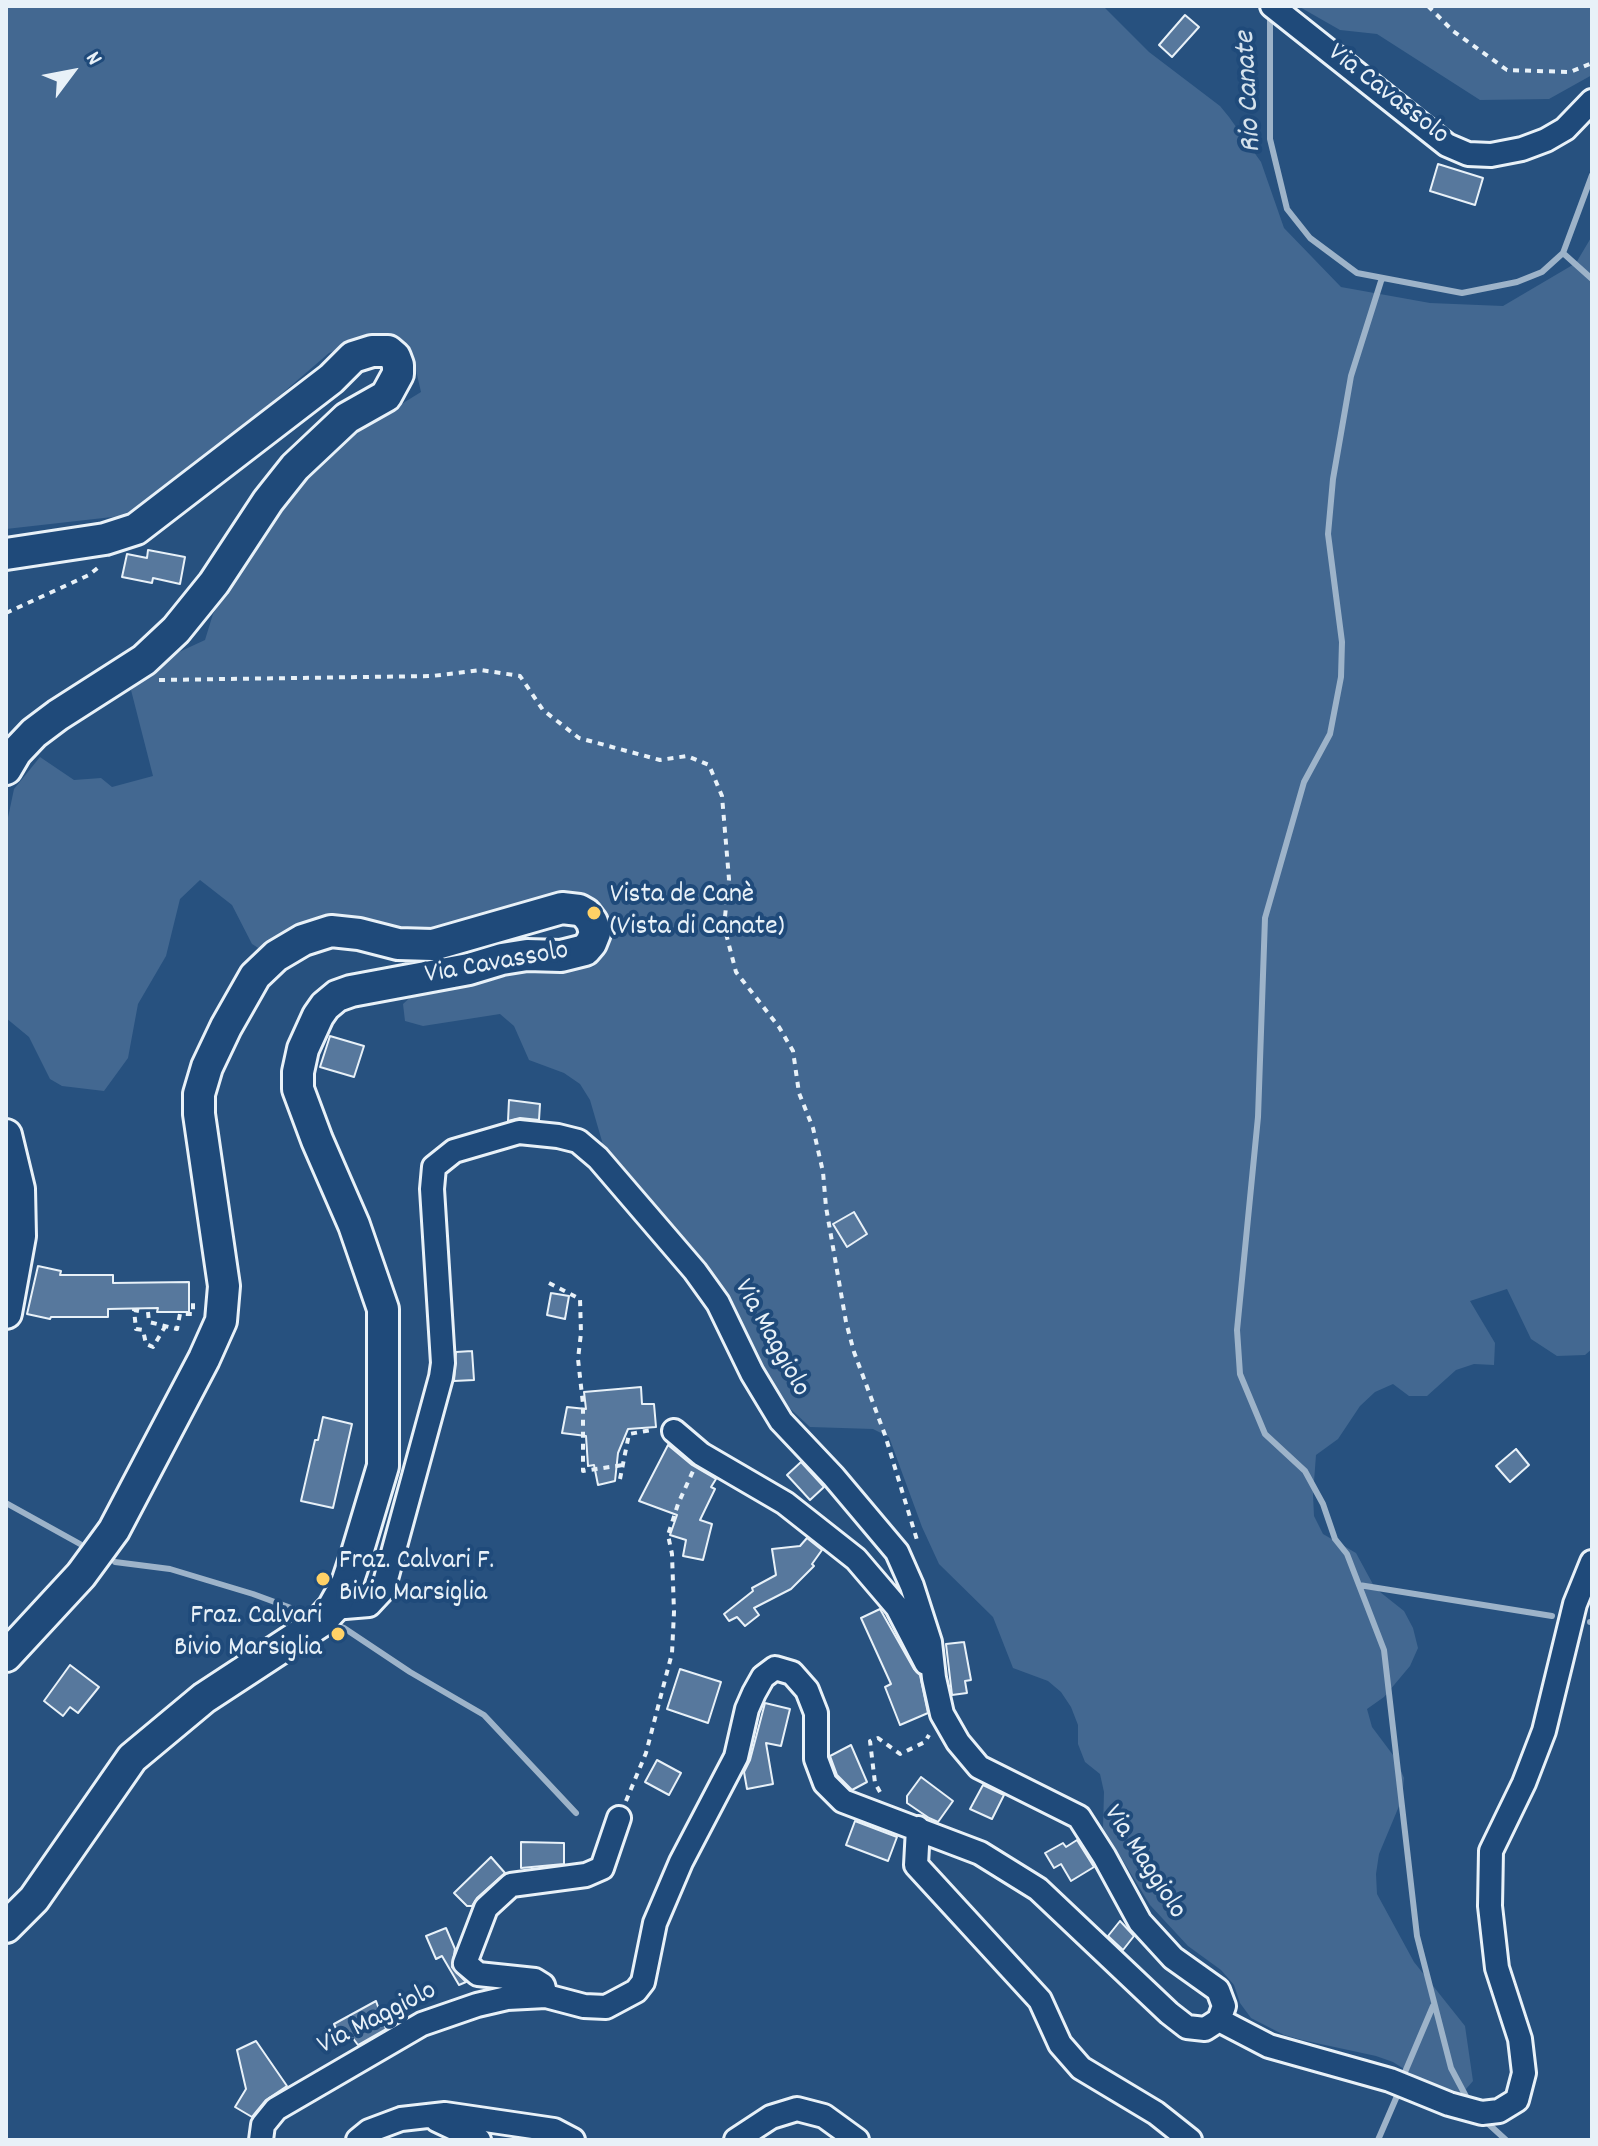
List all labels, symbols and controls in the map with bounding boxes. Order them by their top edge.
water label: Rio Canate [1230,30,1272,154]
north arrow [32,32,112,112]
street label: Via Cavassolo [1319,38,1455,154]
text: N [77,46,109,72]
place label: Vista de Canè (Vista di Canate) [610,880,785,946]
marker: Vista de Canè (Vista di Canate) [585,904,603,922]
street label: Via Cavassolo [423,936,571,994]
street label: Via Maggiolo [724,1274,816,1404]
place label: Fraz. Calvari F. Bivio Marsiglia [339,1546,494,1612]
marker: Fraz. Calvari F. Bivio Marsiglia [314,1570,332,1588]
place label: Fraz. Calvari Bivio Marsiglia [174,1601,322,1667]
marker: Fraz. Calvari Bivio Marsiglia [329,1625,347,1643]
street label: Via Maggiolo [1094,1800,1192,1926]
street label: Via Maggiolo [313,1976,443,2064]

